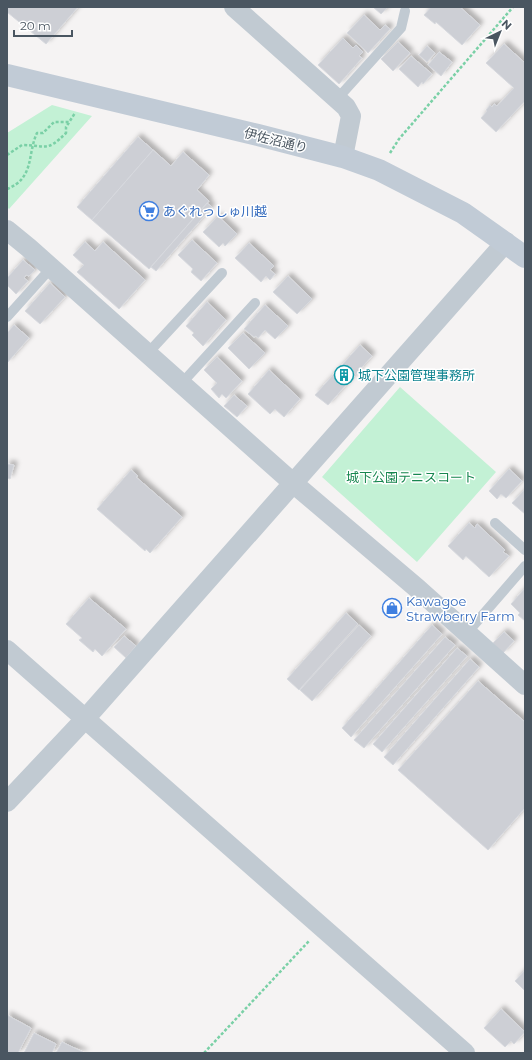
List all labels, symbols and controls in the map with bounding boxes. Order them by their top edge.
scale bar [14,12,72,38]
north arrow [480,12,520,52]
text: N [499,17,515,33]
text: 20 m [20,18,51,33]
street label: 伊佐沼通り [243,124,309,156]
supermarket icon: あぐれっしゅ川越 [138,200,160,222]
place label: あぐれっしゅ川越 [163,203,267,219]
building icon: 城下公園管理事務所 [333,364,355,386]
place label: 城下公園管理事務所 [358,367,475,383]
park label: 城下公園テニスコート [346,469,476,485]
place label: Kawagoe Strawberry Farm [406,593,515,624]
shop icon: Kawagoe Strawberry Farm [381,597,403,619]

